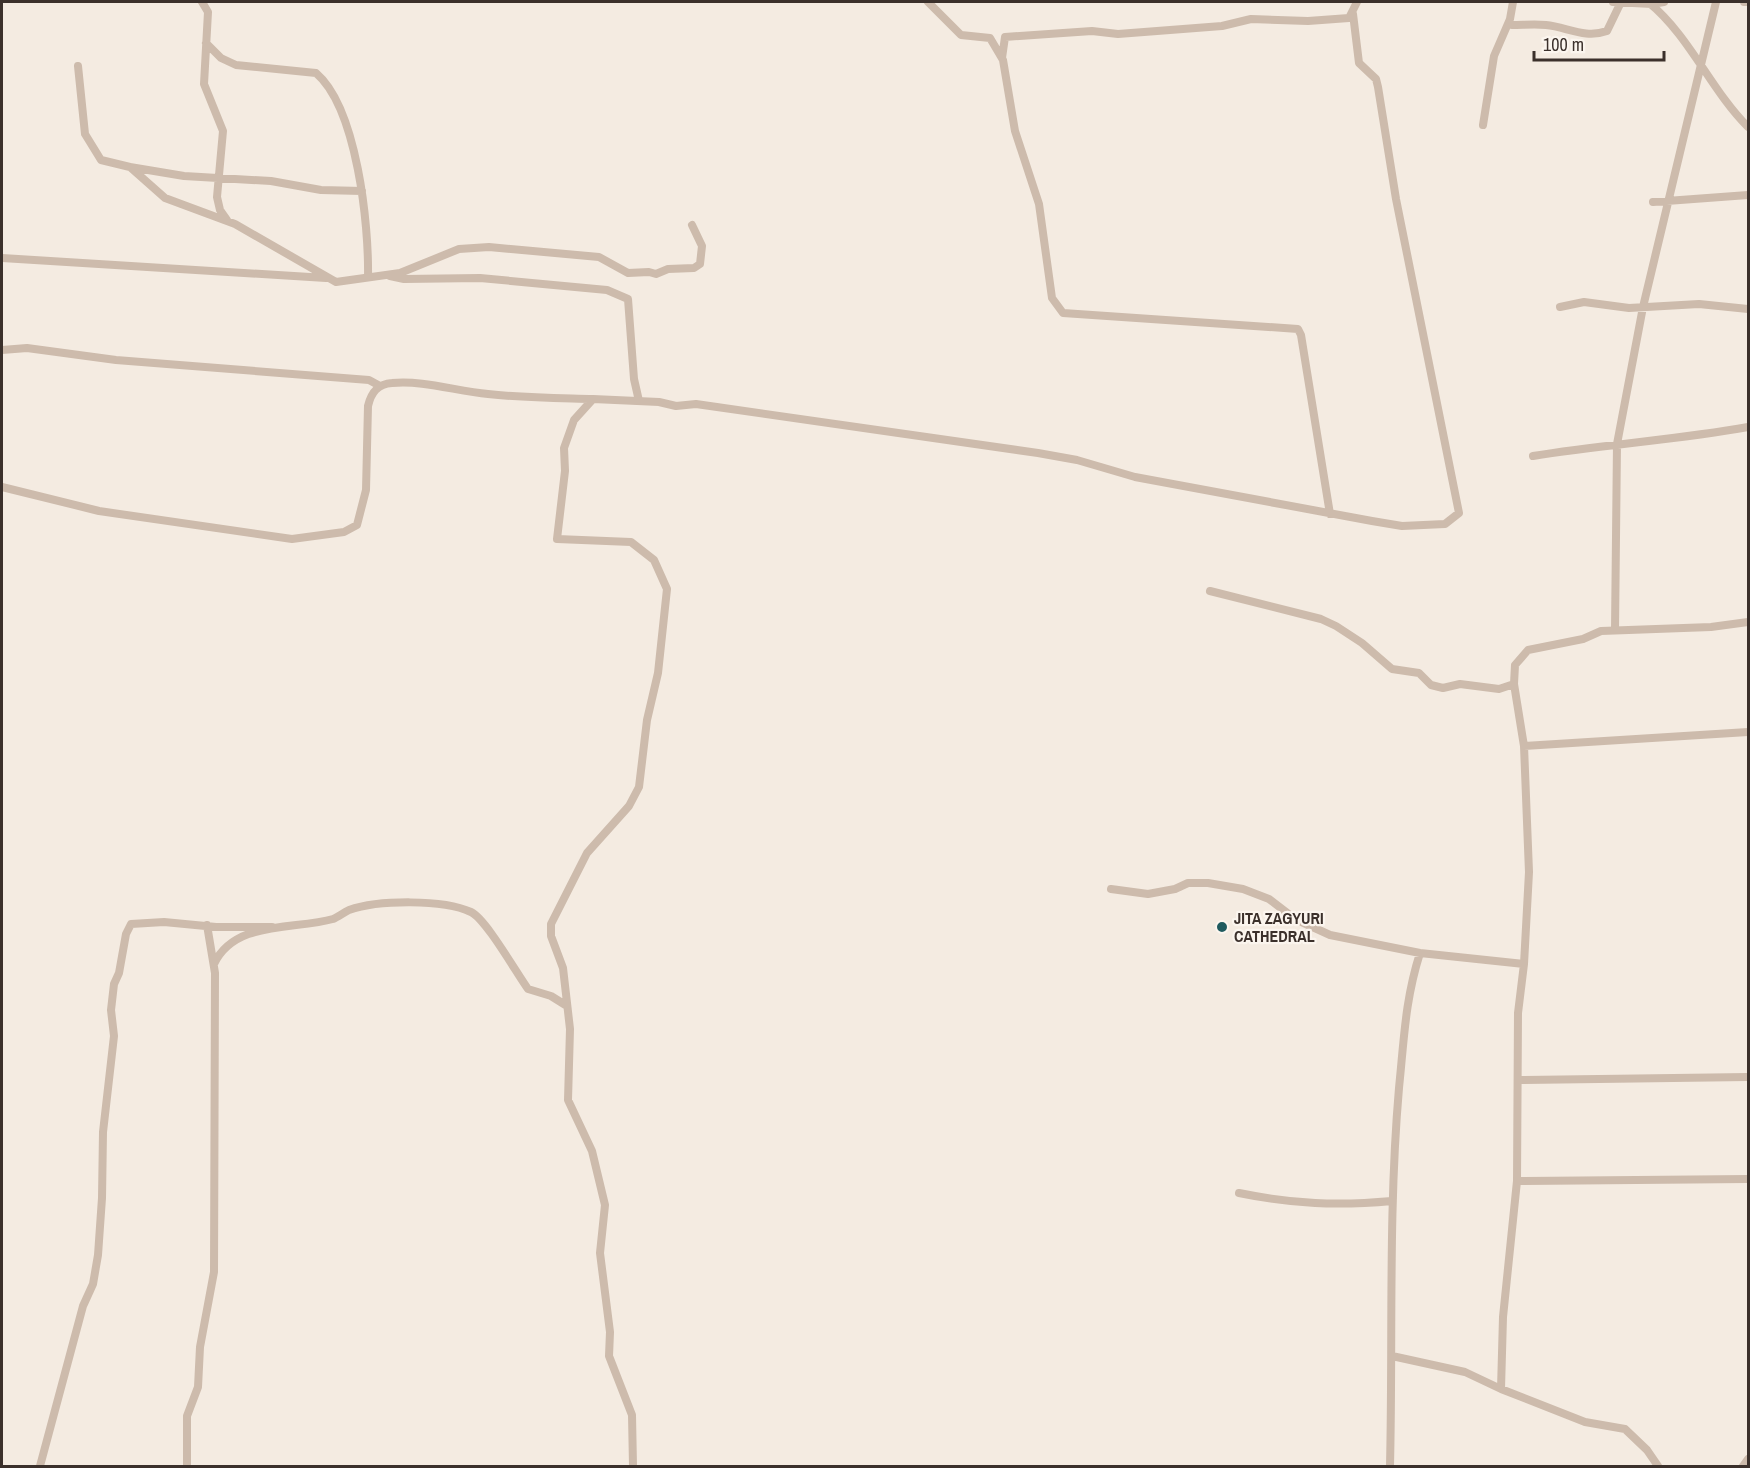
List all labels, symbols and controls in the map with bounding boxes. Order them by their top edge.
scale bar [1534,24,1664,62]
text: 100 m [1543,32,1584,57]
place label: JITA ZAGYURI CATHEDRAL [1234,907,1324,947]
marker: JITA ZAGYURI CATHEDRAL [1215,920,1229,934]

